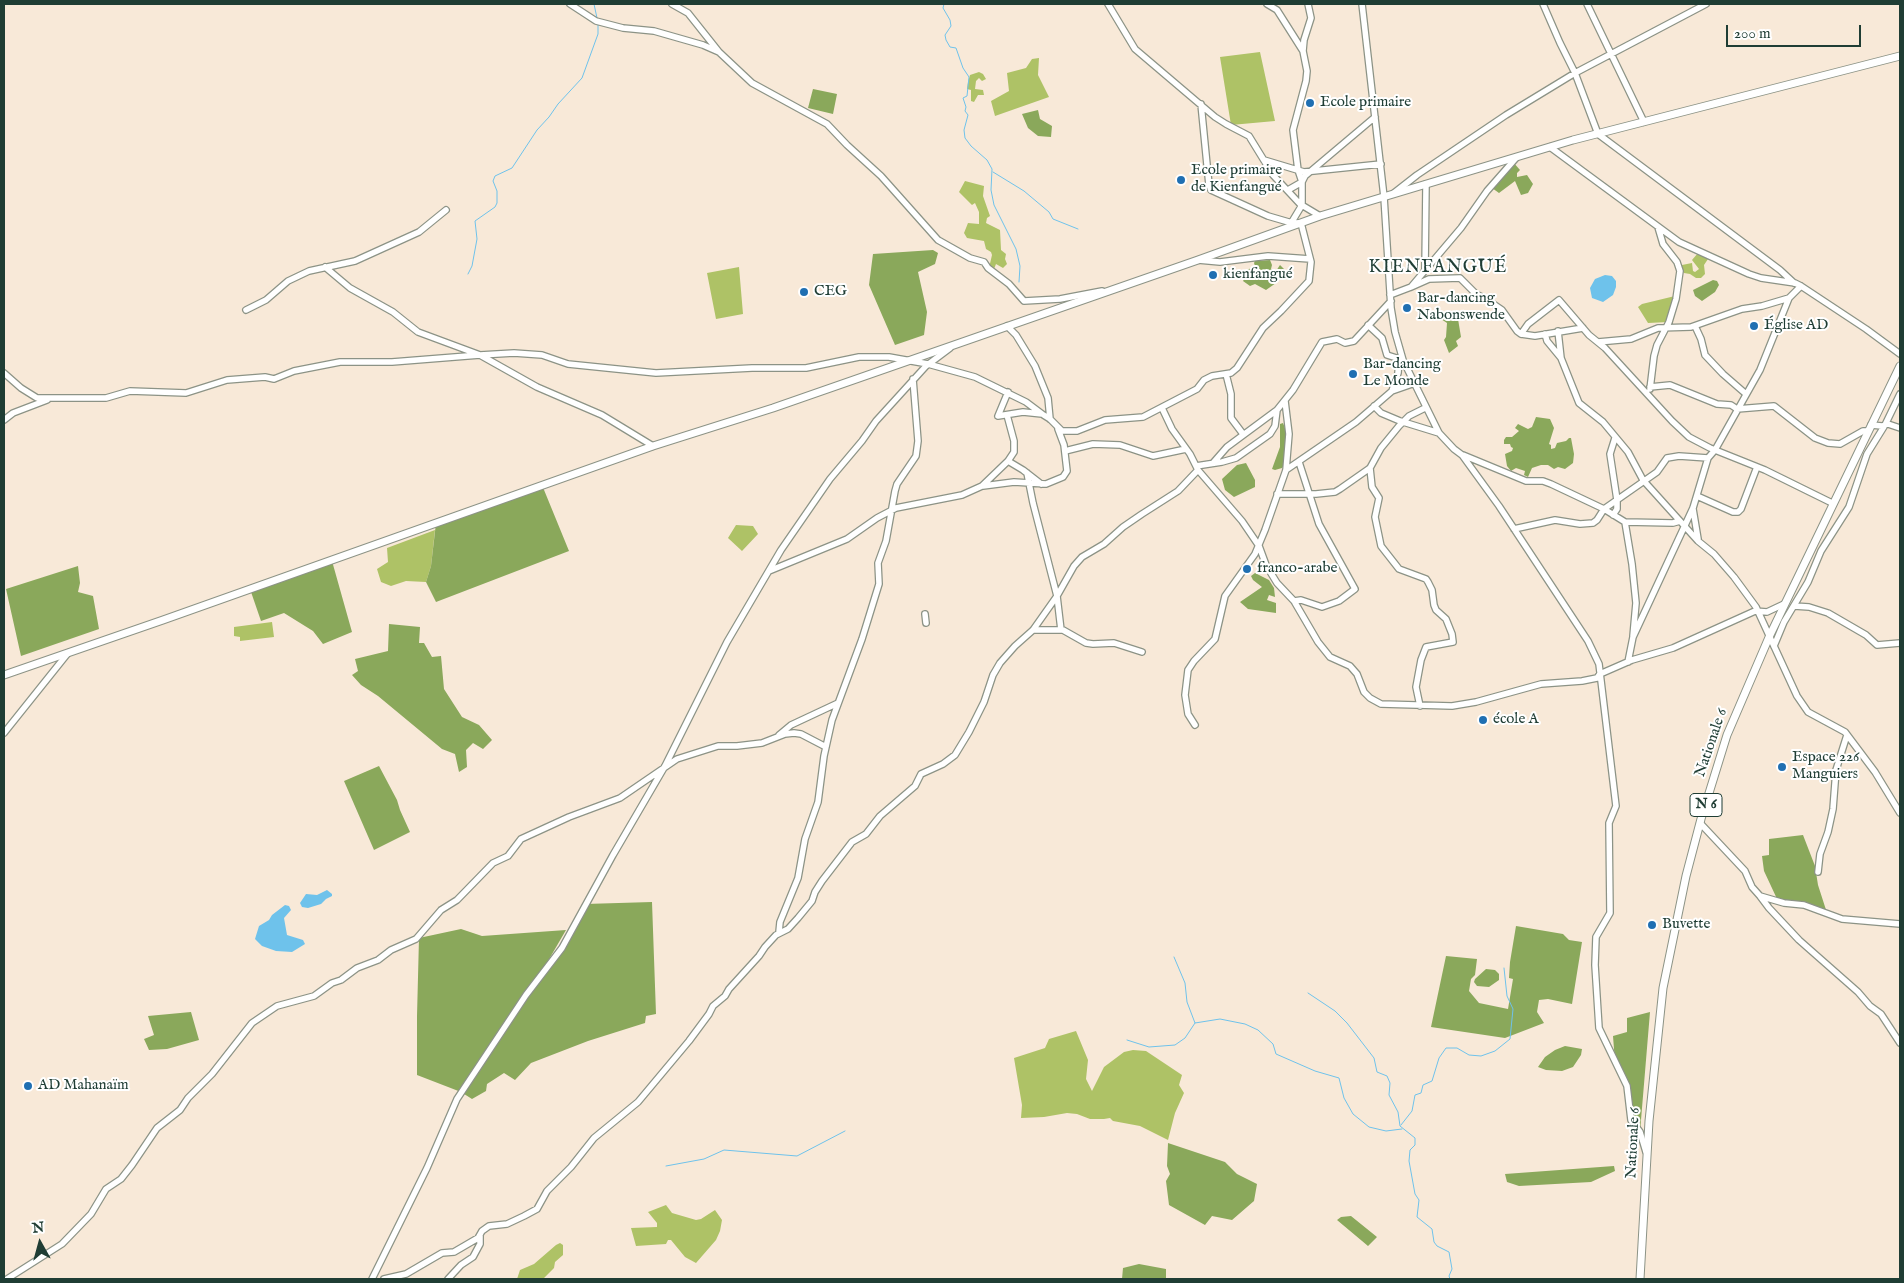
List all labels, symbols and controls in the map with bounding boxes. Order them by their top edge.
scale bar [1729,15,1864,47]
text: 200 m [1734,24,1771,43]
place label: Ecole primaire [1320,94,1411,112]
marker: Ecole primaire [1304,97,1316,109]
place label: Ecole primaire de Kienfangué [1191,162,1282,197]
marker: Ecole primaire de Kienfangué [1175,174,1187,186]
district label: KIENFANGUÉ [1367,257,1509,279]
place label: kienfangué [1223,266,1293,284]
marker: kienfangué [1207,269,1219,281]
place label: CEG [814,283,847,301]
marker: CEG [798,286,810,298]
place label: Bar-dancing Nabonswende [1417,290,1505,325]
marker: Bar-dancing Nabonswende [1401,302,1413,314]
place label: Église AD [1764,317,1828,335]
marker: Église AD [1748,320,1760,332]
place label: Bar-dancing Le Monde [1363,356,1441,391]
marker: Bar-dancing Le Monde [1347,368,1359,380]
place label: franco-arabe [1257,560,1337,578]
marker: franco-arabe [1241,563,1253,575]
street label: Nationale 6 [1692,706,1732,780]
place label: école A [1493,711,1539,729]
marker: école A [1477,714,1489,726]
place label: Espace 226 Manguiers [1792,749,1859,784]
marker: Espace 226 Manguiers [1776,761,1788,773]
road number: N 6 [1690,794,1722,816]
place label: Buvette [1662,916,1710,934]
marker: Buvette [1646,919,1658,931]
place label: AD Mahanaïm [38,1077,129,1095]
marker: AD Mahanaïm [22,1080,34,1092]
street label: Nationale 6 [1623,1107,1645,1179]
north arrow [15,1218,65,1268]
text: N [31,1218,45,1238]

